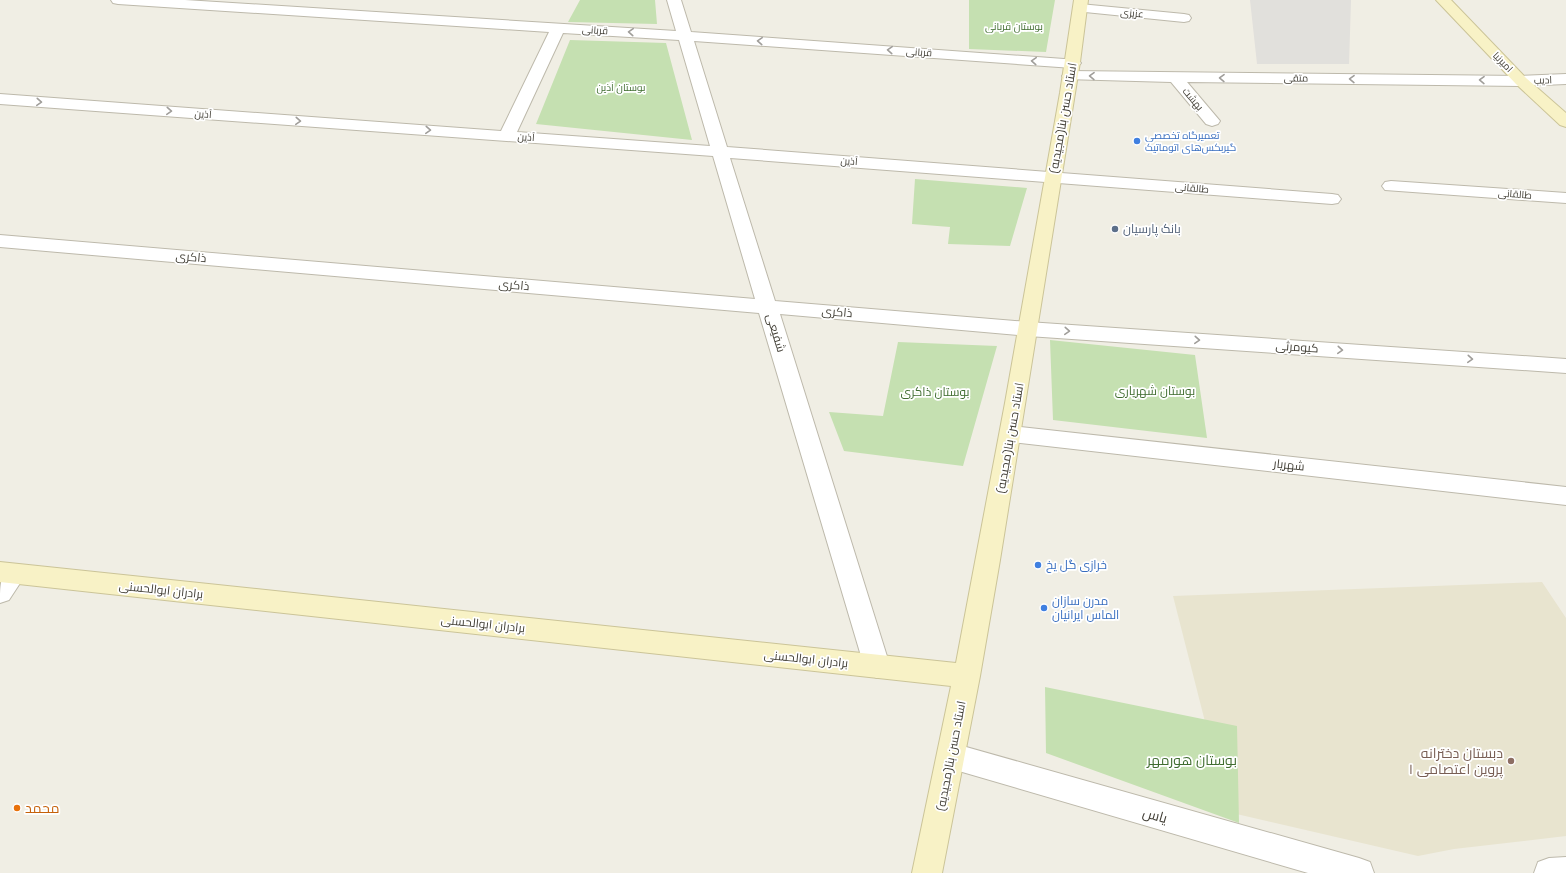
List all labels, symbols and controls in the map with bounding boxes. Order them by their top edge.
street label: عزیزی [1120,5,1144,21]
park label: بوستان قربانی [985,20,1043,33]
street label: قربانی [581,23,609,37]
one-way arrow [628,28,634,37]
one-way arrow [757,37,764,46]
street label: قربانی [905,45,933,59]
one-way arrow [887,46,893,55]
street label: امیرنیا [1490,49,1516,75]
one-way arrow [1031,56,1037,65]
street label: استاد حسن بنا(مجیدیه) [1045,62,1081,174]
street label: متقی [1284,71,1308,85]
one-way arrow [1089,72,1095,80]
street label: ادیب [1534,73,1552,87]
one-way arrow [1219,74,1225,82]
one-way arrow [1349,75,1355,83]
one-way arrow [1479,76,1485,84]
park label: بوستان آذین [596,81,646,94]
street label: بهشت [1180,85,1206,113]
one-way arrow [36,97,42,106]
one-way arrow [166,107,172,116]
street label: آذین [194,107,212,121]
one-way arrow [295,116,301,125]
one-way arrow [425,126,431,135]
place label: تعمیرگاه تخصصی گیربکس‌های اتوماتیک [1145,129,1236,154]
street label: آذین [517,130,535,144]
marker: تعمیرگاه تخصصی گیربکس‌های اتوماتیک [1132,136,1142,146]
street label: آذین [840,154,858,168]
street label: طالقانی [1175,180,1209,196]
street label: طالقانی [1498,186,1532,202]
place label: بانک پارسیان [1123,221,1181,238]
marker: بانک پارسیان [1110,224,1120,234]
street label: ذاکری [175,248,207,266]
street label: ذاکری [498,276,530,294]
street label: ذاکری [821,303,853,321]
street label: شفیعی [763,312,789,354]
one-way arrow [1064,327,1070,336]
one-way arrow [1194,336,1200,345]
street label: کیومرثی [1275,338,1319,356]
one-way arrow [1337,346,1343,355]
one-way arrow [1467,355,1473,364]
street label: استاد حسن بنا(مجیدیه) [992,382,1028,494]
park label: بوستان شهریاری [1115,383,1195,399]
park label: بوستان ذاکری [900,384,970,400]
street label: شهریار [1272,455,1305,475]
place label: خرازی گل یخ [1046,557,1107,573]
marker: خرازی گل یخ [1033,560,1043,570]
street label: برادران ابوالحسنی [118,578,204,602]
place label: مدرن سازان الماس ایرانیان [1052,593,1119,623]
marker: مدرن سازان الماس ایرانیان [1039,603,1049,613]
street label: برادران ابوالحسنی [440,612,526,636]
street label: برادران ابوالحسنی [763,647,849,671]
street label: استاد حسن بنا(مجیدیه) [932,700,970,812]
place label: دبستان دخترانه پروین اعتصامی ۱ [1409,744,1503,779]
park label: بوستان هورمهر [1146,751,1237,769]
marker: دبستان دخترانه پروین اعتصامی ۱ [1506,756,1516,766]
place label: محمد [25,799,59,817]
marker: محمد [12,803,22,813]
street label: یاس [1141,803,1170,827]

